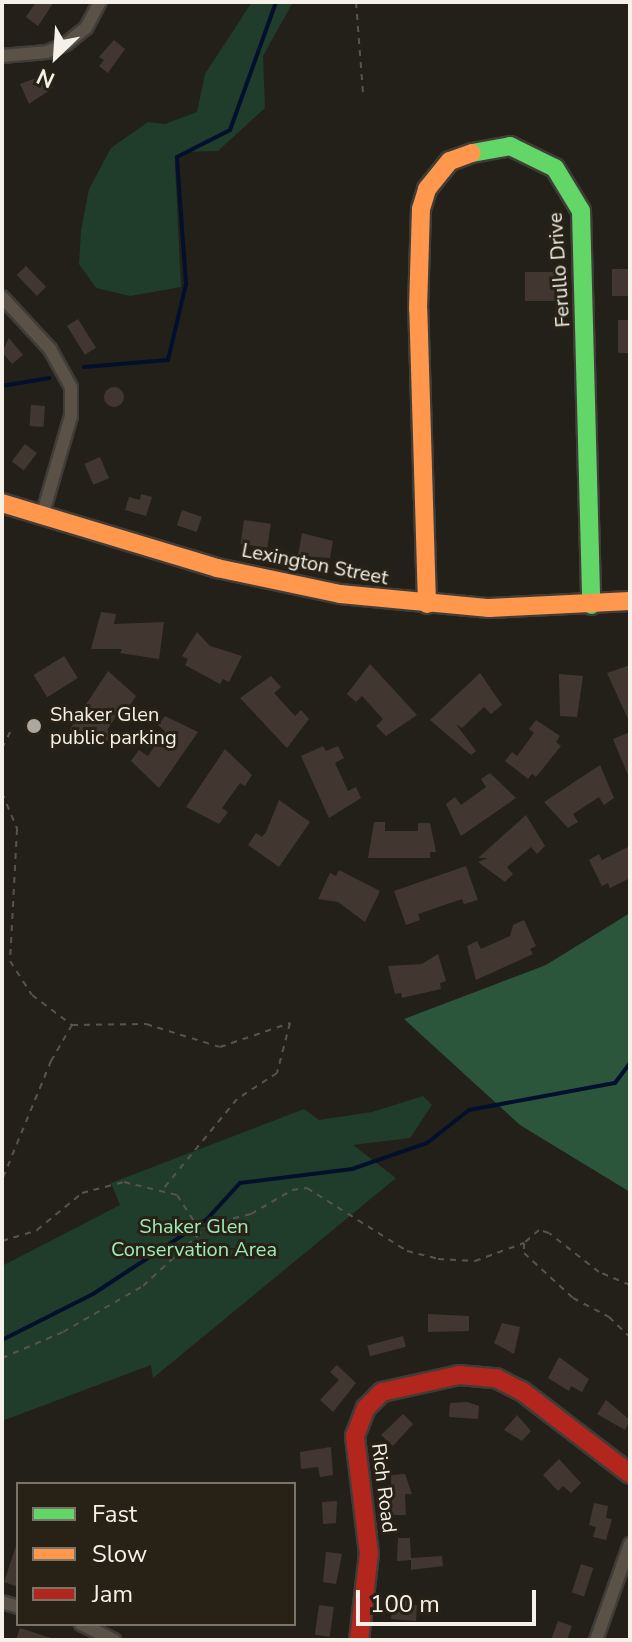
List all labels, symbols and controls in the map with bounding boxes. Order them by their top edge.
north arrow [16,16,96,96]
text: N [32,61,60,95]
street label: Ferullo Drive [543,212,575,328]
street label: Lexington Street [240,538,390,590]
place label: Shaker Glen public parking [50,702,177,749]
marker: Shaker Glen public parking [25,717,43,735]
park label: Shaker Glen Conservation Area [111,1215,277,1262]
street label: Rich Road [367,1442,401,1534]
legend [16,1482,296,1626]
text: Fast [92,1498,137,1530]
text: Slow [92,1538,147,1570]
scale bar [360,1574,540,1624]
text: Jam [92,1578,133,1610]
text: 100 m [370,1588,440,1620]

